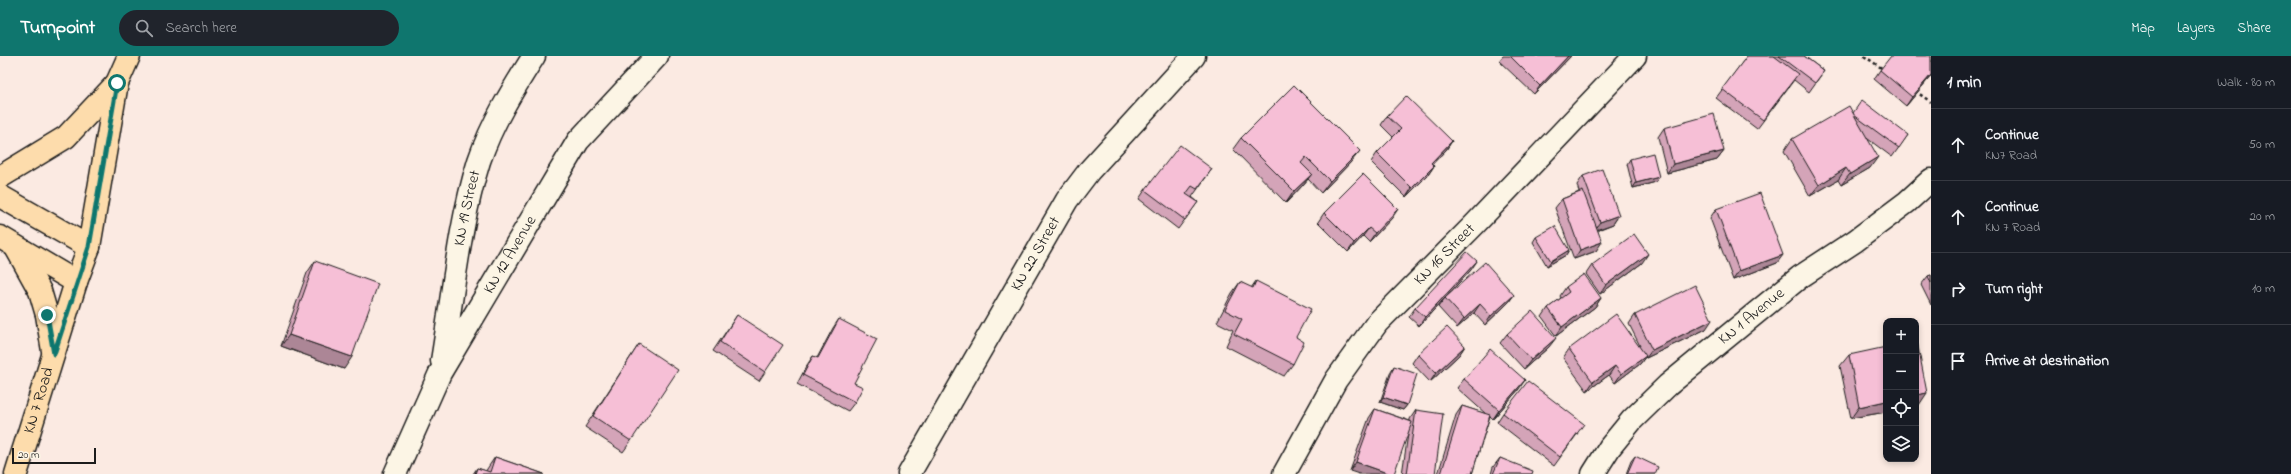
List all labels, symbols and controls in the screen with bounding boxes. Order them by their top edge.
search box [119,10,399,46]
text: Turnpoint [20,15,95,42]
icon: search [133,17,155,39]
text: Search here [165,17,237,39]
text: Map [2131,18,2155,39]
text: Layers [2177,18,2215,39]
text: Share [2237,18,2271,39]
text: 1 min [1947,70,1981,95]
text: Walk · 80 m [2217,73,2275,92]
route start [108,74,126,92]
text: Continue [1985,124,2039,146]
icon: ahead [1947,134,1969,156]
text: 50 m [2249,135,2275,154]
text: KN7 Road [1985,146,2037,165]
street label: KN 19 Street [448,167,488,248]
text: Continue [1985,196,2039,218]
icon: ahead [1947,206,1969,228]
text: 20 m [2250,207,2275,226]
street label: KN 12 Avenue [478,210,543,299]
street label: KN 22 Street [1005,212,1067,296]
street label: KN 16 Street [1408,218,1482,291]
text: KN 7 Road [1985,218,2040,237]
icon: right [1947,278,1969,300]
text: Turn right [1985,278,2043,300]
text: 10 m [2252,279,2275,298]
street label: KN 1 Avenue [1713,282,1791,351]
route end [38,306,56,324]
map controls [1883,318,1919,462]
button: + [1883,318,1919,354]
icon: arrive [1947,350,1969,372]
text: Arrive at destination [1985,350,2109,372]
button: − [1883,354,1919,390]
street label: KN 7 Road [17,364,61,437]
button: locate [1883,390,1919,426]
button: layers [1883,426,1919,462]
scale bar [12,446,96,465]
text: 20 m [18,447,40,463]

